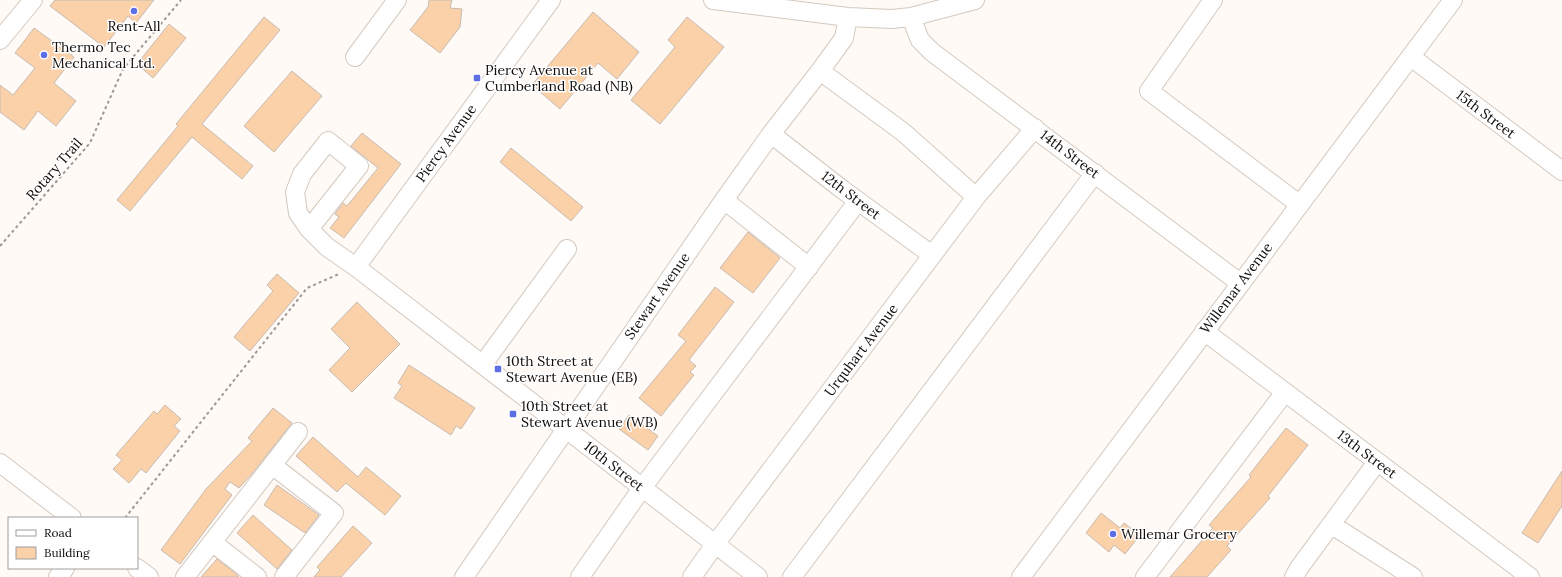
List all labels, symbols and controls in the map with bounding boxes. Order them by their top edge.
marker: Rent-All [129,6,139,16]
place label: Rent-All [107,17,161,35]
place label: Thermo Tec Mechanical Ltd. [52,38,155,72]
marker: Thermo Tec Mechanical Ltd. [39,50,49,60]
place label: Piercy Avenue at Cumberland Road (NB) [485,61,633,95]
marker: Piercy Avenue at Cumberland Road (NB) [472,73,482,83]
street label: 15th Street [1453,86,1520,143]
street label: Piercy Avenue [412,100,481,185]
street label: 14th Street [1037,126,1104,183]
street label: Rotary Trail [22,134,86,204]
street label: 12th Street [818,167,885,224]
street label: Willemar Avenue [1196,238,1276,337]
street label: Stewart Avenue [620,249,694,343]
street label: Urquhart Avenue [820,300,902,400]
place label: 10th Street at Stewart Avenue (EB) [506,352,637,386]
marker: 10th Street at Stewart Avenue (EB) [493,364,503,374]
place label: 10th Street at Stewart Avenue (WB) [521,397,657,431]
marker: 10th Street at Stewart Avenue (WB) [508,409,518,419]
street label: 13th Street [1334,426,1401,483]
street label: 10th Street [580,437,648,495]
legend [8,517,138,569]
text: Road [44,525,72,540]
place label: Willemar Grocery [1121,525,1237,543]
marker: Willemar Grocery [1108,529,1118,539]
text: Building [44,545,90,560]

